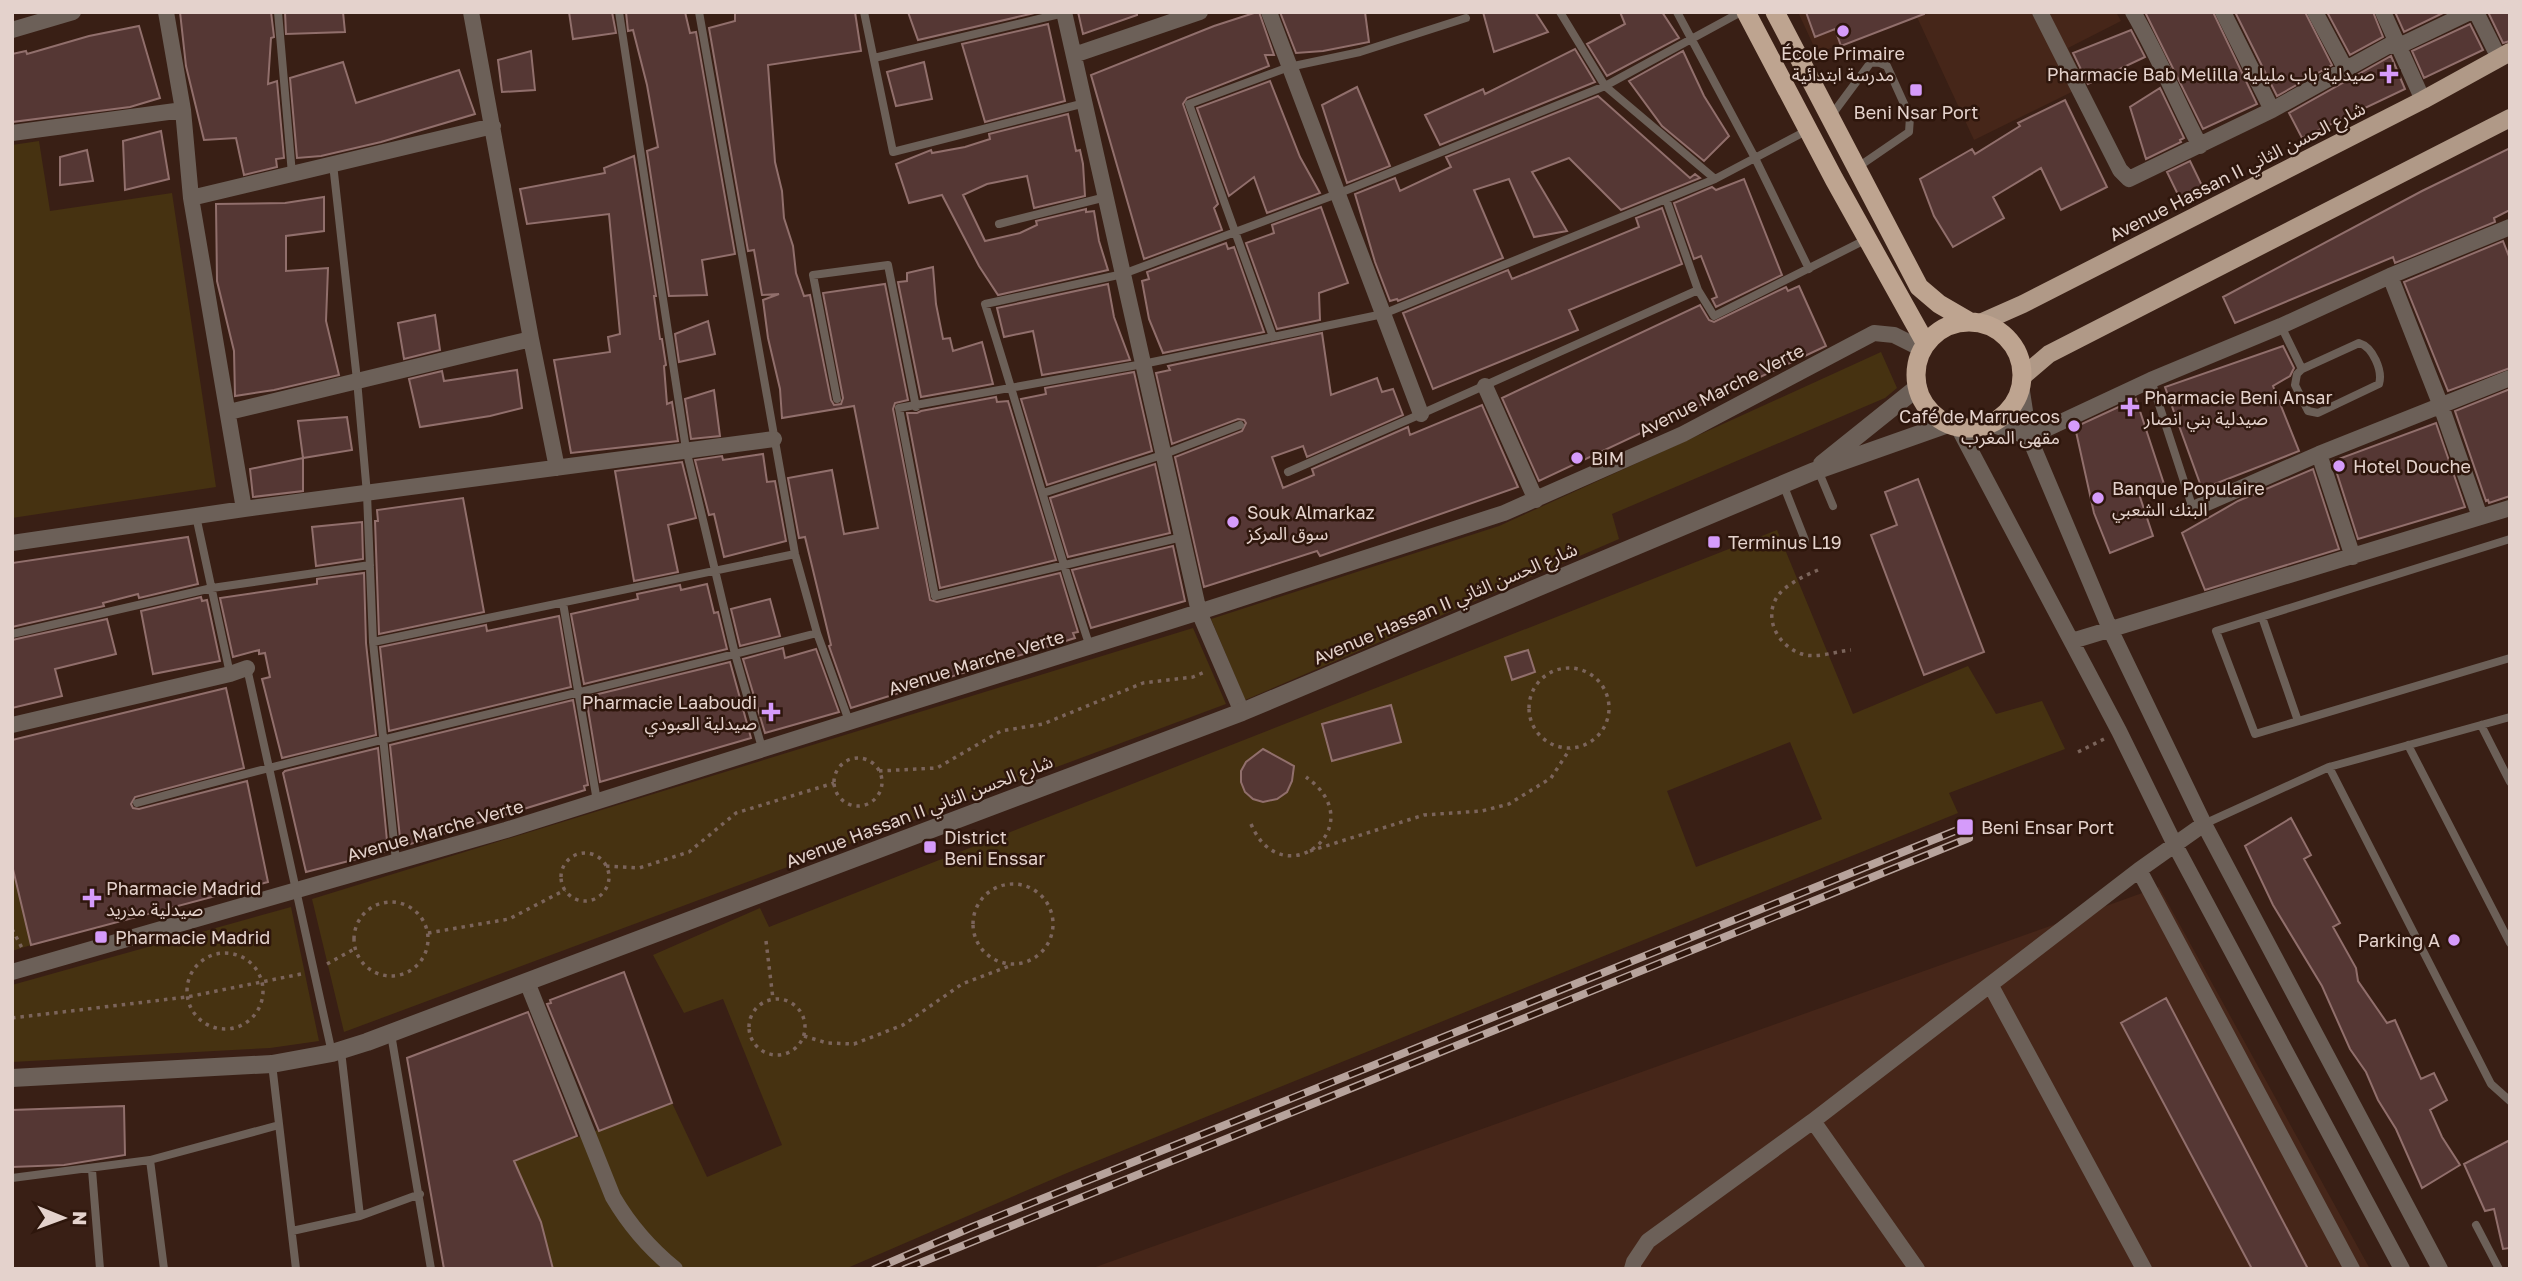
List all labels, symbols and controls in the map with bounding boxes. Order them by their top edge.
marker: École Primaire مدرسة ابتدائية [1835,23,1851,39]
place label: École Primaire مدرسة ابتدائية [1781,42,1905,86]
place label: Pharmacie Bab Melilla صيدلية باب مليلية [2047,63,2375,85]
marker: Pharmacie Bab Melilla صيدلية باب مليلية [2381,66,2397,82]
marker: Beni Nsar Port [1908,82,1924,98]
street label: Avenue Hassan II شارع الحسن الثاني [2105,97,2371,249]
place label: Beni Nsar Port [1854,101,1978,123]
street label: Avenue Marche Verte [1635,339,1807,441]
place label: Pharmacie Beni Ansar صيدلية بني انصار [2143,386,2332,432]
marker: Pharmacie Beni Ansar صيدلية بني انصار [2122,399,2138,415]
place label: Café de Marruecos مقهى المغرب [1899,405,2060,449]
marker: Café de Marruecos مقهى المغرب [2066,418,2082,434]
place label: BIM [1591,447,1624,469]
marker: BIM [1569,450,1585,466]
place label: Hotel Douche [2353,455,2471,477]
marker: Hotel Douche [2331,458,2347,474]
place label: Banque Populaire البنك الشعبي [2112,477,2265,523]
marker: Banque Populaire البنك الشعبي [2090,490,2106,506]
place label: Souk Almarkaz سوق المركز [1246,501,1375,545]
marker: Souk Almarkaz سوق المركز [1225,514,1241,530]
place label: Terminus L19 [1728,531,1842,553]
marker: Terminus L19 [1706,534,1722,550]
street label: Avenue Hassan II شارع الحسن الثاني [1310,537,1582,672]
street label: Avenue Marche Verte [885,625,1067,699]
place label: Pharmacie Laaboudi صيدلية العبودي [582,691,757,737]
marker: Pharmacie Laaboudi صيدلية العبودي [763,704,779,720]
street label: Avenue Hassan II شارع الحسن الثاني [782,750,1057,876]
street label: Avenue Marche Verte [344,794,526,866]
place label: Beni Ensar Port [1981,816,2114,838]
marker: Beni Ensar Port [1955,817,1975,837]
place label: District Beni Enssar [944,826,1045,869]
marker: District Beni Enssar [922,839,938,855]
place label: Pharmacie Madrid صيدلية مدريد [106,877,261,921]
marker: Pharmacie Madrid صيدلية مدريد [84,890,100,906]
place label: Pharmacie Madrid [115,926,270,948]
marker: Pharmacie Madrid [93,929,109,945]
place label: Parking A [2358,929,2440,951]
marker: Parking A [2446,932,2462,948]
north arrow [28,1183,98,1253]
text: N [69,1211,92,1226]

